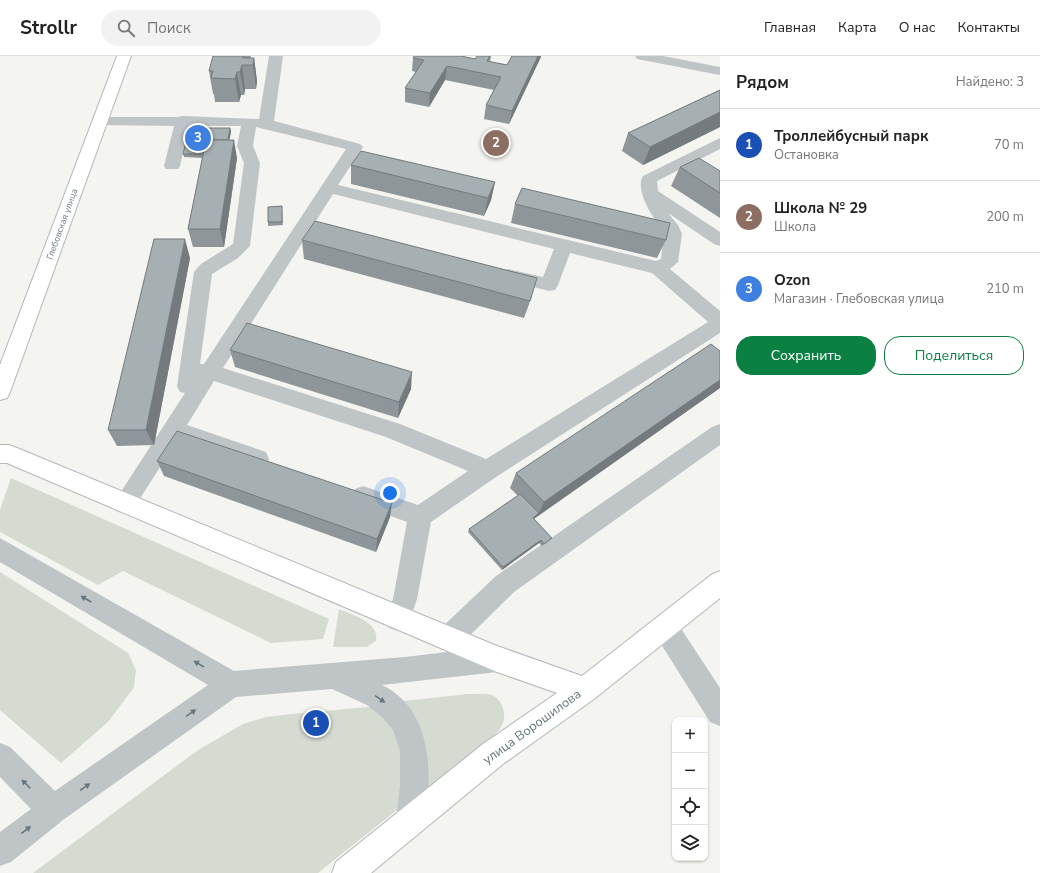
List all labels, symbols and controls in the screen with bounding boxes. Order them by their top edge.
search box [101,10,381,46]
text: Strollr [20,15,77,41]
icon: search [115,17,137,39]
text: Поиск [147,18,191,38]
text: Главная [764,18,816,37]
text: Карта [838,18,877,37]
text: О нас [899,18,935,37]
text: Контакты [957,18,1020,37]
text: Рядом [736,71,789,94]
text: Найдено: 3 [956,73,1024,91]
pin: 3 [185,123,211,153]
text: Троллейбусный парк [774,126,928,146]
pin: 2 [483,128,509,158]
text: 1 [745,136,753,154]
text: 70 m [994,136,1024,154]
text: Остановка [774,146,839,164]
street label: Глебовская улица [44,187,80,261]
text: Школа № 29 [774,198,867,218]
text: 2 [745,208,753,226]
text: 200 m [986,208,1024,226]
text: Школа [774,218,816,236]
text: Ozon [774,270,810,290]
text: 3 [745,280,753,298]
text: 210 m [986,280,1024,298]
text: Магазин · Глебовская улица [774,290,944,308]
button: Сохранить [736,336,876,375]
button: Поделиться [884,336,1024,375]
your location [380,483,400,503]
one-way arrow [80,595,92,602]
one-way arrow [193,661,205,668]
street label: улица Ворошилова [479,685,585,769]
one-way arrow [375,695,386,703]
pin: 1 [303,708,329,738]
one-way arrow [186,709,196,717]
map controls [672,717,708,861]
button: + [672,717,708,753]
button: − [672,753,708,789]
one-way arrow [21,779,31,788]
one-way arrow [80,783,90,791]
button: locate [672,789,708,825]
button: layers [672,825,708,861]
one-way arrow [21,826,32,835]

